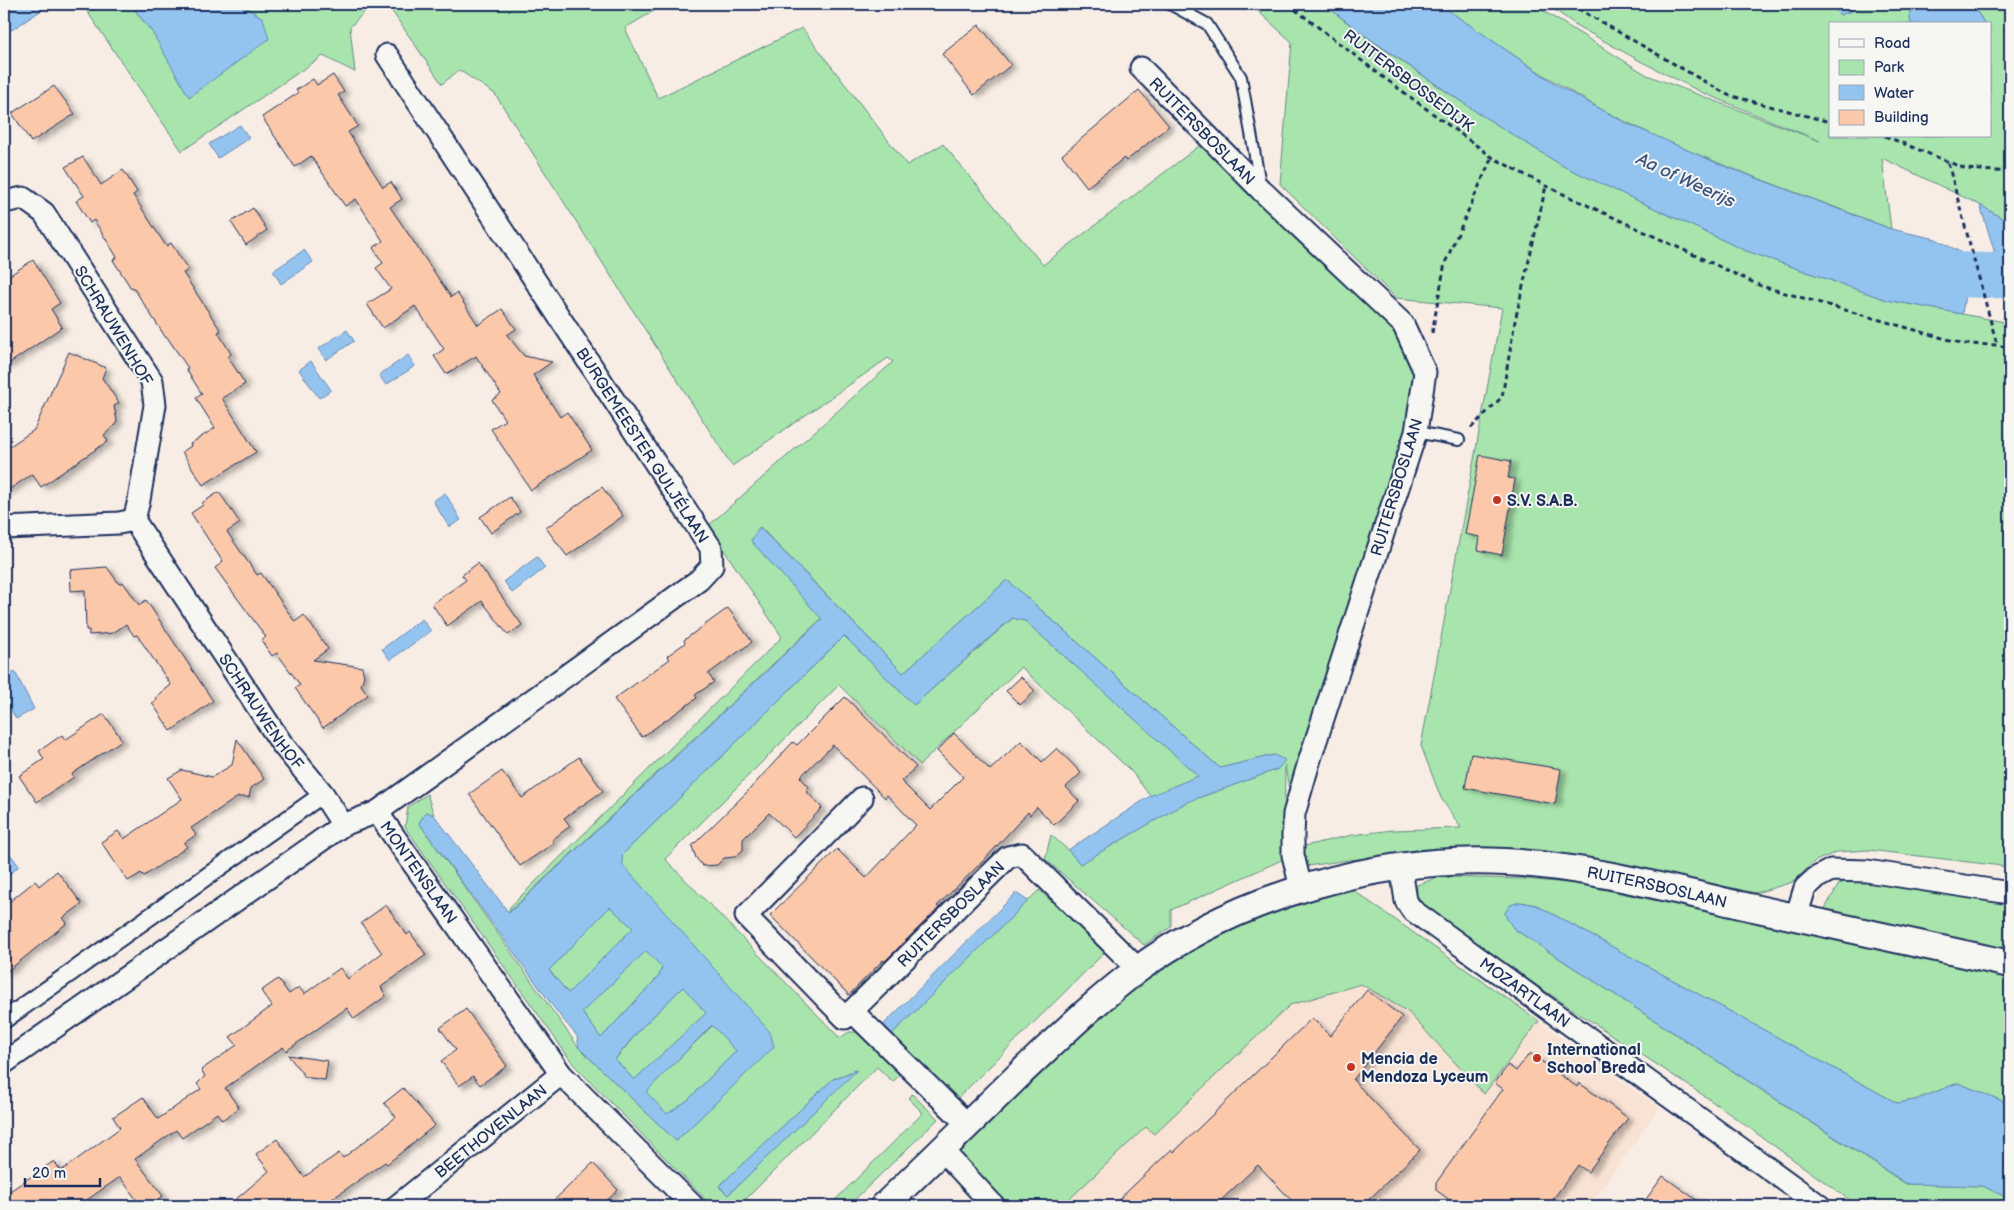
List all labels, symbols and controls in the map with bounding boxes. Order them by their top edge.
legend [1829,22,1992,138]
street label: RUITERSBOSSEDIJK [1339,26,1477,137]
text: Road [1874,34,1910,53]
text: Park [1874,58,1905,77]
street label: RUITERSBOSLAAN [1145,74,1259,189]
text: Water [1874,84,1914,103]
text: Building [1874,108,1929,127]
water label: Aa of Weerijs [1632,148,1738,212]
street label: SCHRAUWENHOF [70,263,156,389]
street label: BURGEMEESTER GULJÉLAAN [571,343,714,547]
street label: RUITERSBOSLAAN [1367,416,1427,559]
place label: S.V. S.A.B. [1507,492,1578,511]
marker: S.V. S.A.B. [1491,494,1503,506]
street label: SCHRAUWENHOF [214,651,307,774]
street label: MONTENSLAAN [375,818,460,928]
street label: RUITERSBOSLAAN [894,858,1009,972]
street label: RUITERSBOSLAAN [1585,864,1729,913]
street label: MOZARTLAAN [1475,954,1573,1032]
place label: International School Breda [1547,1041,1646,1078]
place label: Mencia de Mendoza Lyceum [1361,1050,1488,1087]
marker: International School Breda [1531,1052,1543,1064]
marker: Mencia de Mendoza Lyceum [1345,1061,1357,1073]
street label: BEETHOVENLAAN [431,1081,551,1183]
scale bar [25,1155,100,1187]
text: 20 m [32,1164,66,1183]

